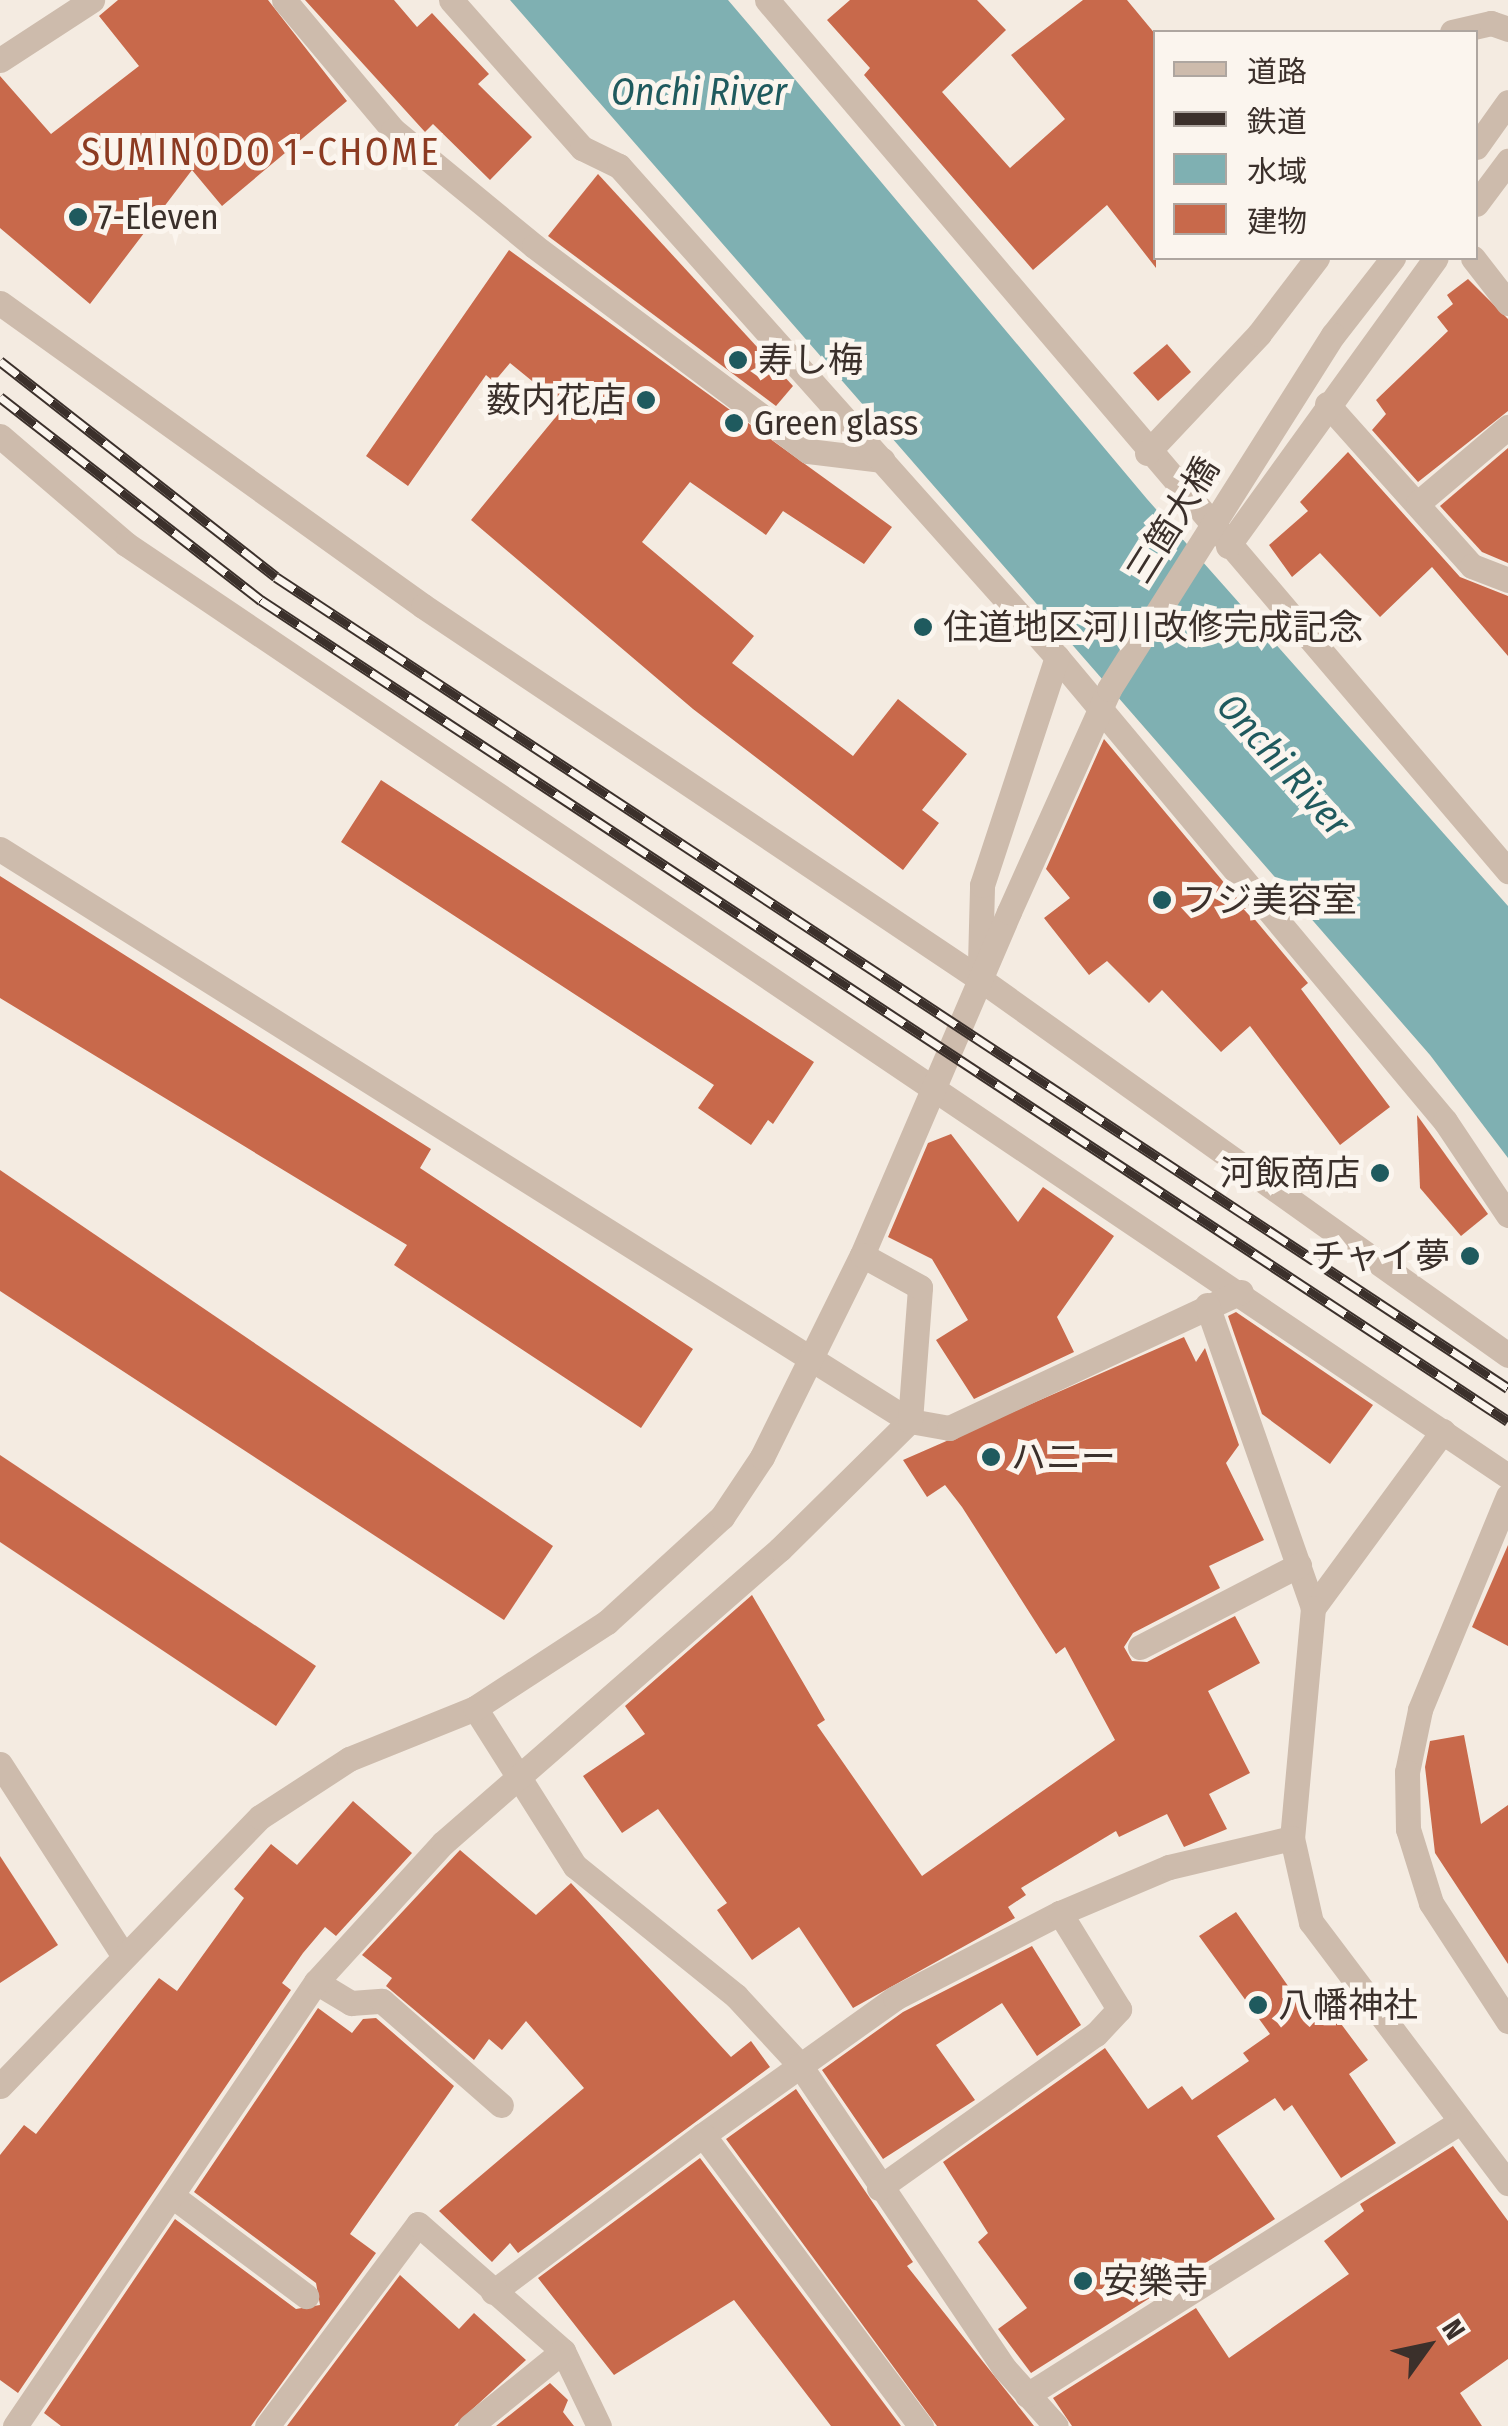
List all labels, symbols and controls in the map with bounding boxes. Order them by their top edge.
legend [1153,30,1478,260]
text: 道路 [1247,54,1307,90]
water label: Onchi River [611,70,787,116]
text: 鉄道 [1247,104,1307,140]
district label: SUMINODO 1-CHOME [81,130,441,176]
text: 水域 [1247,154,1307,190]
place label: 7-Eleven [98,196,219,238]
text: 建物 [1247,204,1307,240]
marker: 7-Eleven [67,206,89,228]
place label: 寿し梅 [758,339,863,381]
marker: 寿し梅 [727,349,749,371]
place label: 薮内花店 [486,379,626,421]
marker: 薮内花店 [635,389,657,411]
place label: Green glass [754,402,918,444]
marker: Green glass [723,412,745,434]
street label: 三箇大橋 [1118,450,1228,590]
place label: 住道地区河川改修完成記念 [943,606,1363,648]
marker: 住道地区河川改修完成記念 [912,616,934,638]
water label: Onchi River [1207,684,1359,846]
place label: フジ美容室 [1182,879,1357,921]
marker: フジ美容室 [1151,889,1173,911]
place label: 河飯商店 [1220,1152,1360,1194]
marker: 河飯商店 [1369,1162,1391,1184]
place label: チャイ夢 [1310,1235,1450,1277]
marker: チャイ夢 [1459,1245,1481,1267]
place label: ハニー [1011,1436,1116,1478]
marker: ハニー [980,1446,1002,1468]
place label: 八幡神社 [1278,1984,1418,2026]
marker: 八幡神社 [1247,1994,1269,2016]
place label: 安樂寺 [1103,2260,1208,2302]
marker: 安樂寺 [1072,2270,1094,2292]
north arrow [1378,2296,1478,2396]
text: N [1435,2313,1472,2345]

